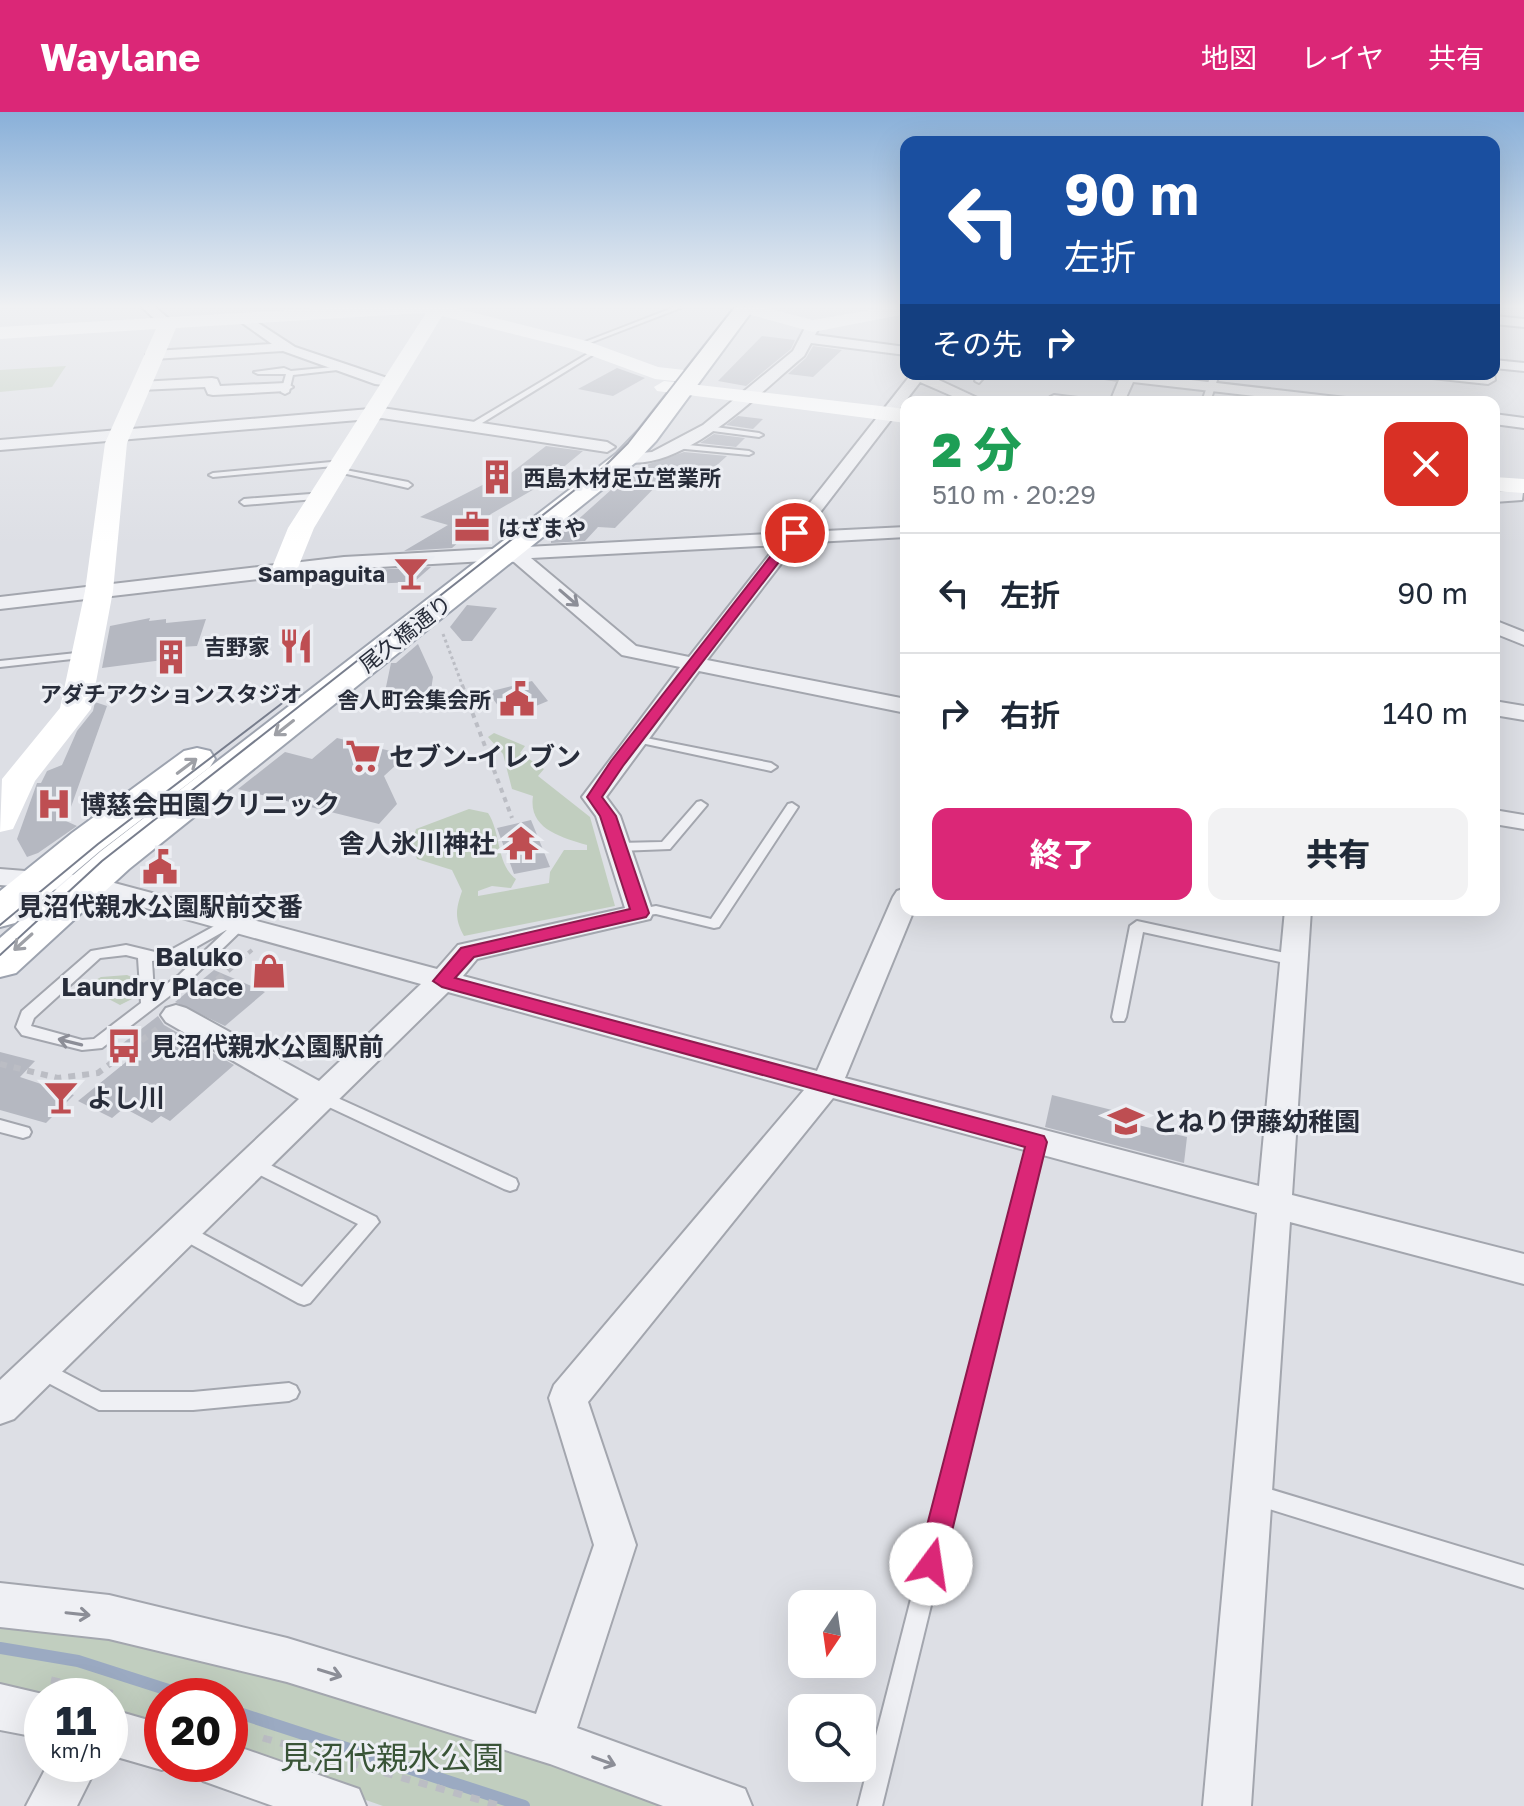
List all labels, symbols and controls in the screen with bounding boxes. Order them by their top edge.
text: Waylane [40,34,201,79]
text: 地図 [1201,41,1257,74]
text: レイヤ [1301,41,1384,74]
text: 共有 [1428,41,1484,74]
text: 90 m [1064,160,1199,227]
icon: left [932,168,1036,272]
text: 左折 [1064,235,1136,278]
icon: right [1038,320,1082,364]
text: その先 [932,326,1022,362]
text: 2 分 [932,420,1022,478]
button: close [1384,422,1468,506]
building icon: 西島木材足立営業所 [478,458,516,496]
place label: 西島木材足立営業所 [523,464,721,491]
text: 510 m · 20:29 [932,479,1096,510]
pin [761,499,829,567]
office icon: はざまや [453,508,491,546]
icon: arrive [773,511,817,555]
place label: はざまや [498,514,586,541]
bar icon: Sampaguita [392,554,430,592]
place label: Sampaguita [258,560,385,587]
icon: left [932,571,976,615]
text: 90 m [1397,575,1468,611]
text: 左折 [1000,577,1060,613]
street label: 尾久橋通り [353,588,457,678]
one-way arrow [558,589,578,607]
restaurant icon: 吉野家 [277,627,315,665]
place label: 吉野家 [204,633,270,660]
building icon: アダチアクションスタジオ [152,638,190,676]
place label: アダチアクションスタジオ [40,680,302,707]
public building icon: 舎人町会集会所 [498,680,536,718]
place label: 舎人町会集会所 [337,686,491,713]
icon: right [932,691,976,735]
text: 140 m [1383,695,1468,731]
text: 右折 [1000,697,1060,733]
one-way arrow [274,720,295,737]
supermarket icon: セブン-イレブン [344,737,382,775]
place label: セブン-イレブン [389,741,581,772]
one-way arrow [176,758,198,774]
hospital icon: 博慈会田園クリニック [35,785,73,823]
place label: 博慈会田園クリニック [80,789,340,820]
button: 終了 [932,808,1192,900]
button: 共有 [1208,808,1468,900]
temple icon: 舎人氷川神社 [502,824,540,862]
place label: 舎人氷川神社 [339,828,495,859]
public building icon: 見沼代親水公園駅前交番 [141,848,179,886]
place label: 見沼代親水公園駅前交番 [17,891,303,922]
one-way arrow [13,932,33,950]
place label: Baluko Laundry Place [61,941,243,1002]
shop icon: Baluko Laundry Place [250,952,288,990]
bus stop icon: 見沼代親水公園駅前 [105,1027,143,1065]
place label: 見沼代親水公園駅前 [150,1031,384,1062]
one-way arrow [57,1033,83,1048]
bar icon: よし川 [42,1078,80,1116]
place label: よし川 [87,1082,165,1113]
school or university icon: とねり伊藤幼稚園 [1107,1102,1145,1140]
place label: とねり伊藤幼稚園 [1152,1106,1360,1137]
position arrow [889,1522,973,1606]
north arrow [788,1590,876,1678]
map controls [788,1590,876,1782]
one-way arrow [64,1606,90,1621]
one-way arrow [317,1666,343,1681]
speed limit sign: 20 [144,1678,248,1782]
button: search [788,1694,876,1782]
text: 11 [55,1696,97,1744]
text: km/h [51,1738,101,1762]
park label: 見沼代親水公園 [280,1738,504,1776]
one-way arrow [592,1755,616,1769]

